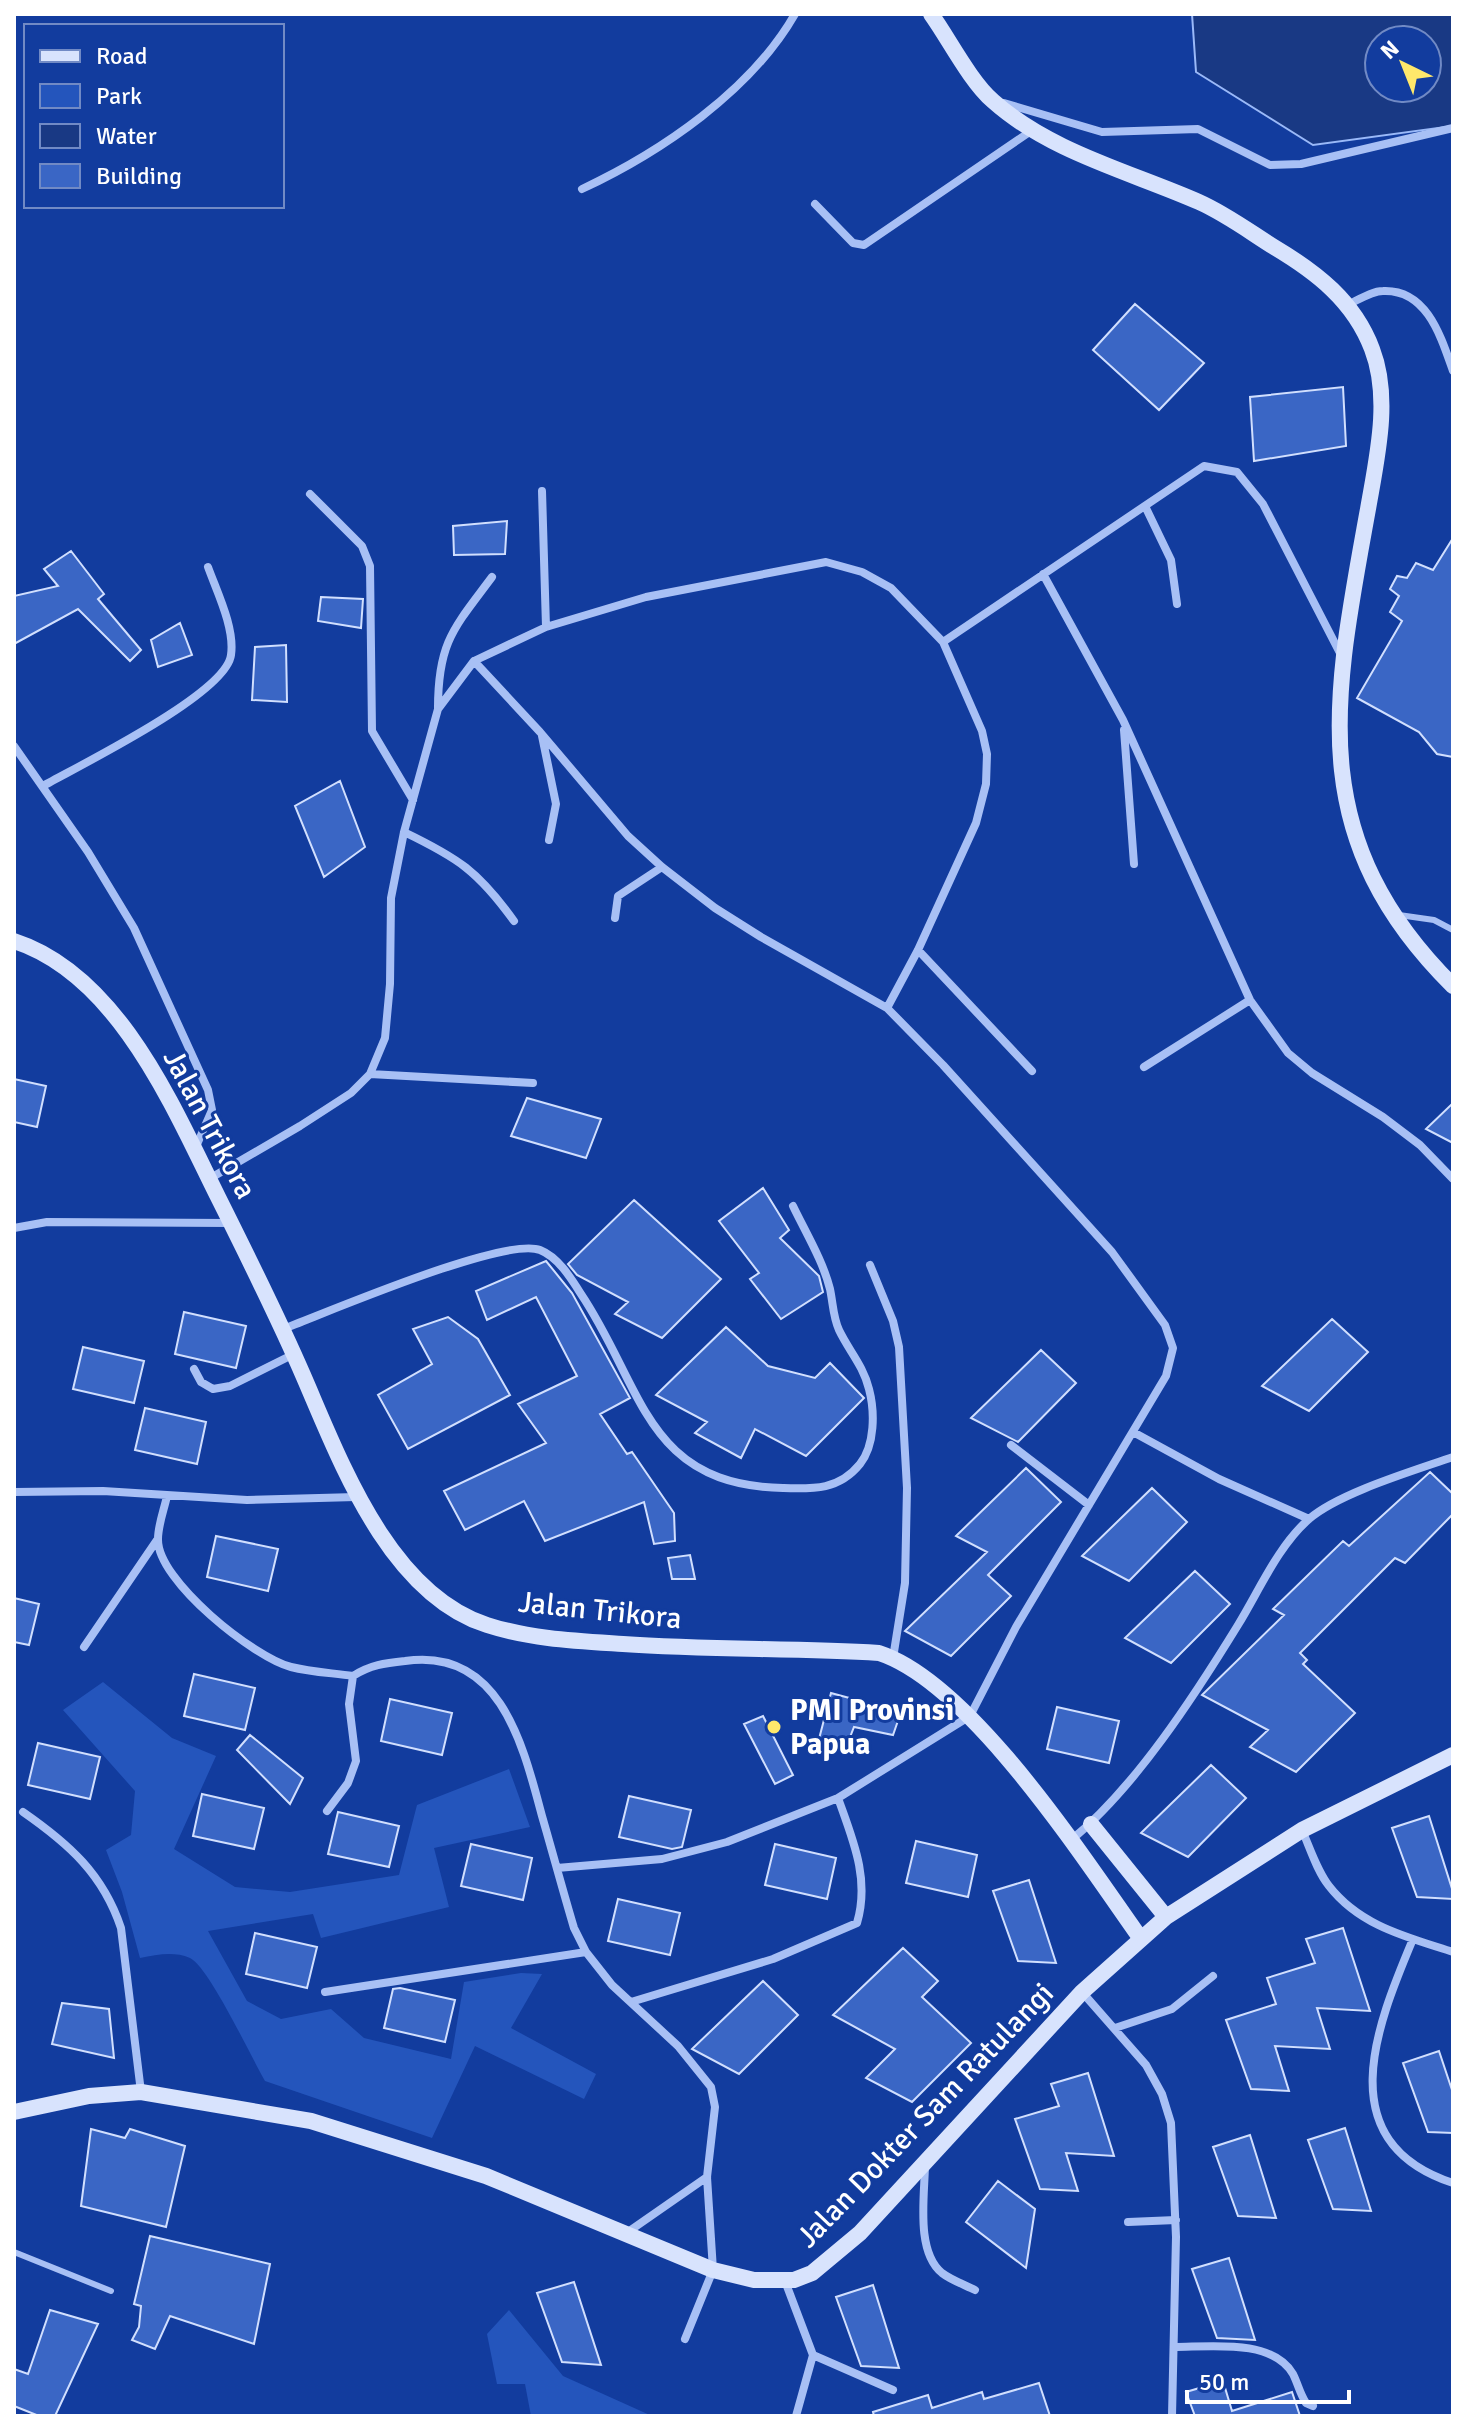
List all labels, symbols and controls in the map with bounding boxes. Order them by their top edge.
legend [24,24,284,208]
north arrow [1363,24,1443,104]
text: N [1375,35,1405,65]
text: Road [96,41,147,71]
text: Park [96,81,142,111]
text: Water [96,121,157,151]
text: Building [96,161,182,191]
street label: Jalan Trikora [155,1043,264,1205]
street label: Jalan Trikora [516,1584,683,1637]
place label: PMI Provinsi Papua [790,1692,954,1763]
marker: PMI Provinsi Papua [765,1718,783,1736]
street label: Jalan Dokter Sam Ratulangi [789,1975,1062,2256]
scale bar [1187,2354,1349,2404]
text: 50 m [1199,2367,1249,2397]

